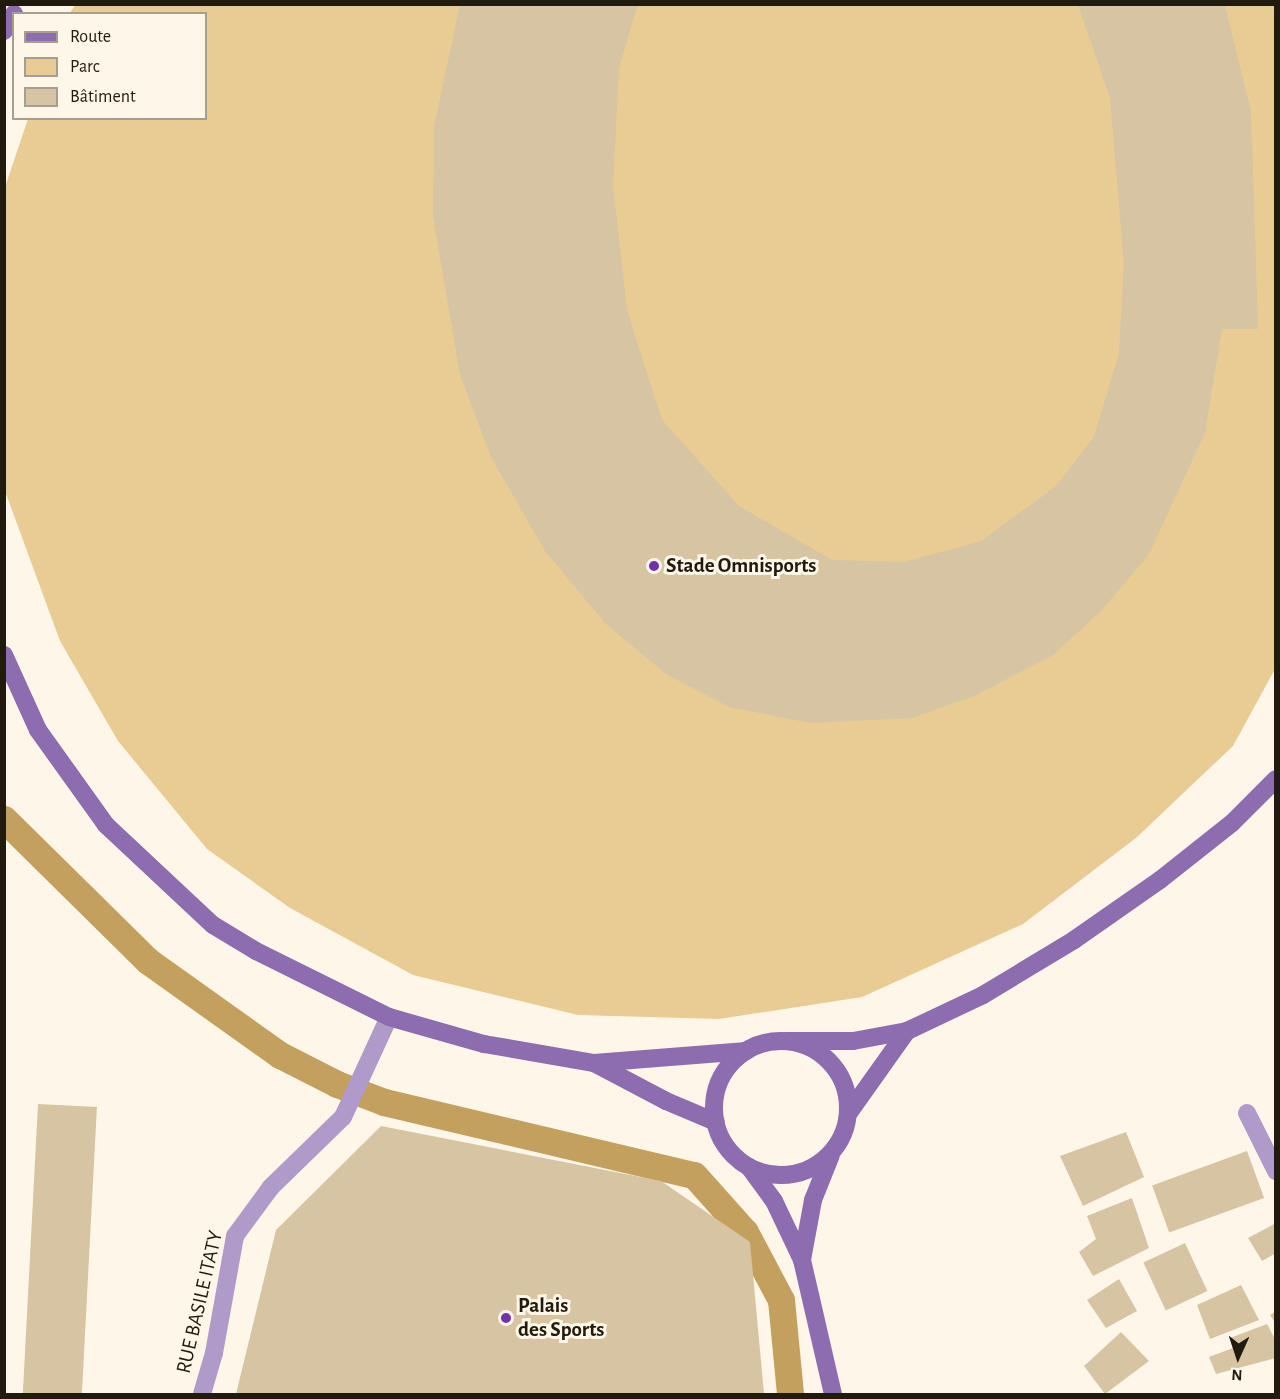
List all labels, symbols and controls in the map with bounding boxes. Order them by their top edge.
legend [12,12,207,120]
text: Route [70,28,111,46]
text: Parc [70,58,100,76]
text: Bâtiment [70,88,136,106]
place label: Stade Omnisports [666,553,816,579]
marker: Stade Omnisports [647,559,661,573]
street label: RUE BASILE ITATY [171,1228,229,1376]
place label: Palais des Sports [518,1293,604,1343]
marker: Palais des Sports [499,1311,513,1325]
north arrow [1208,1327,1268,1387]
text: N [1231,1367,1243,1383]

